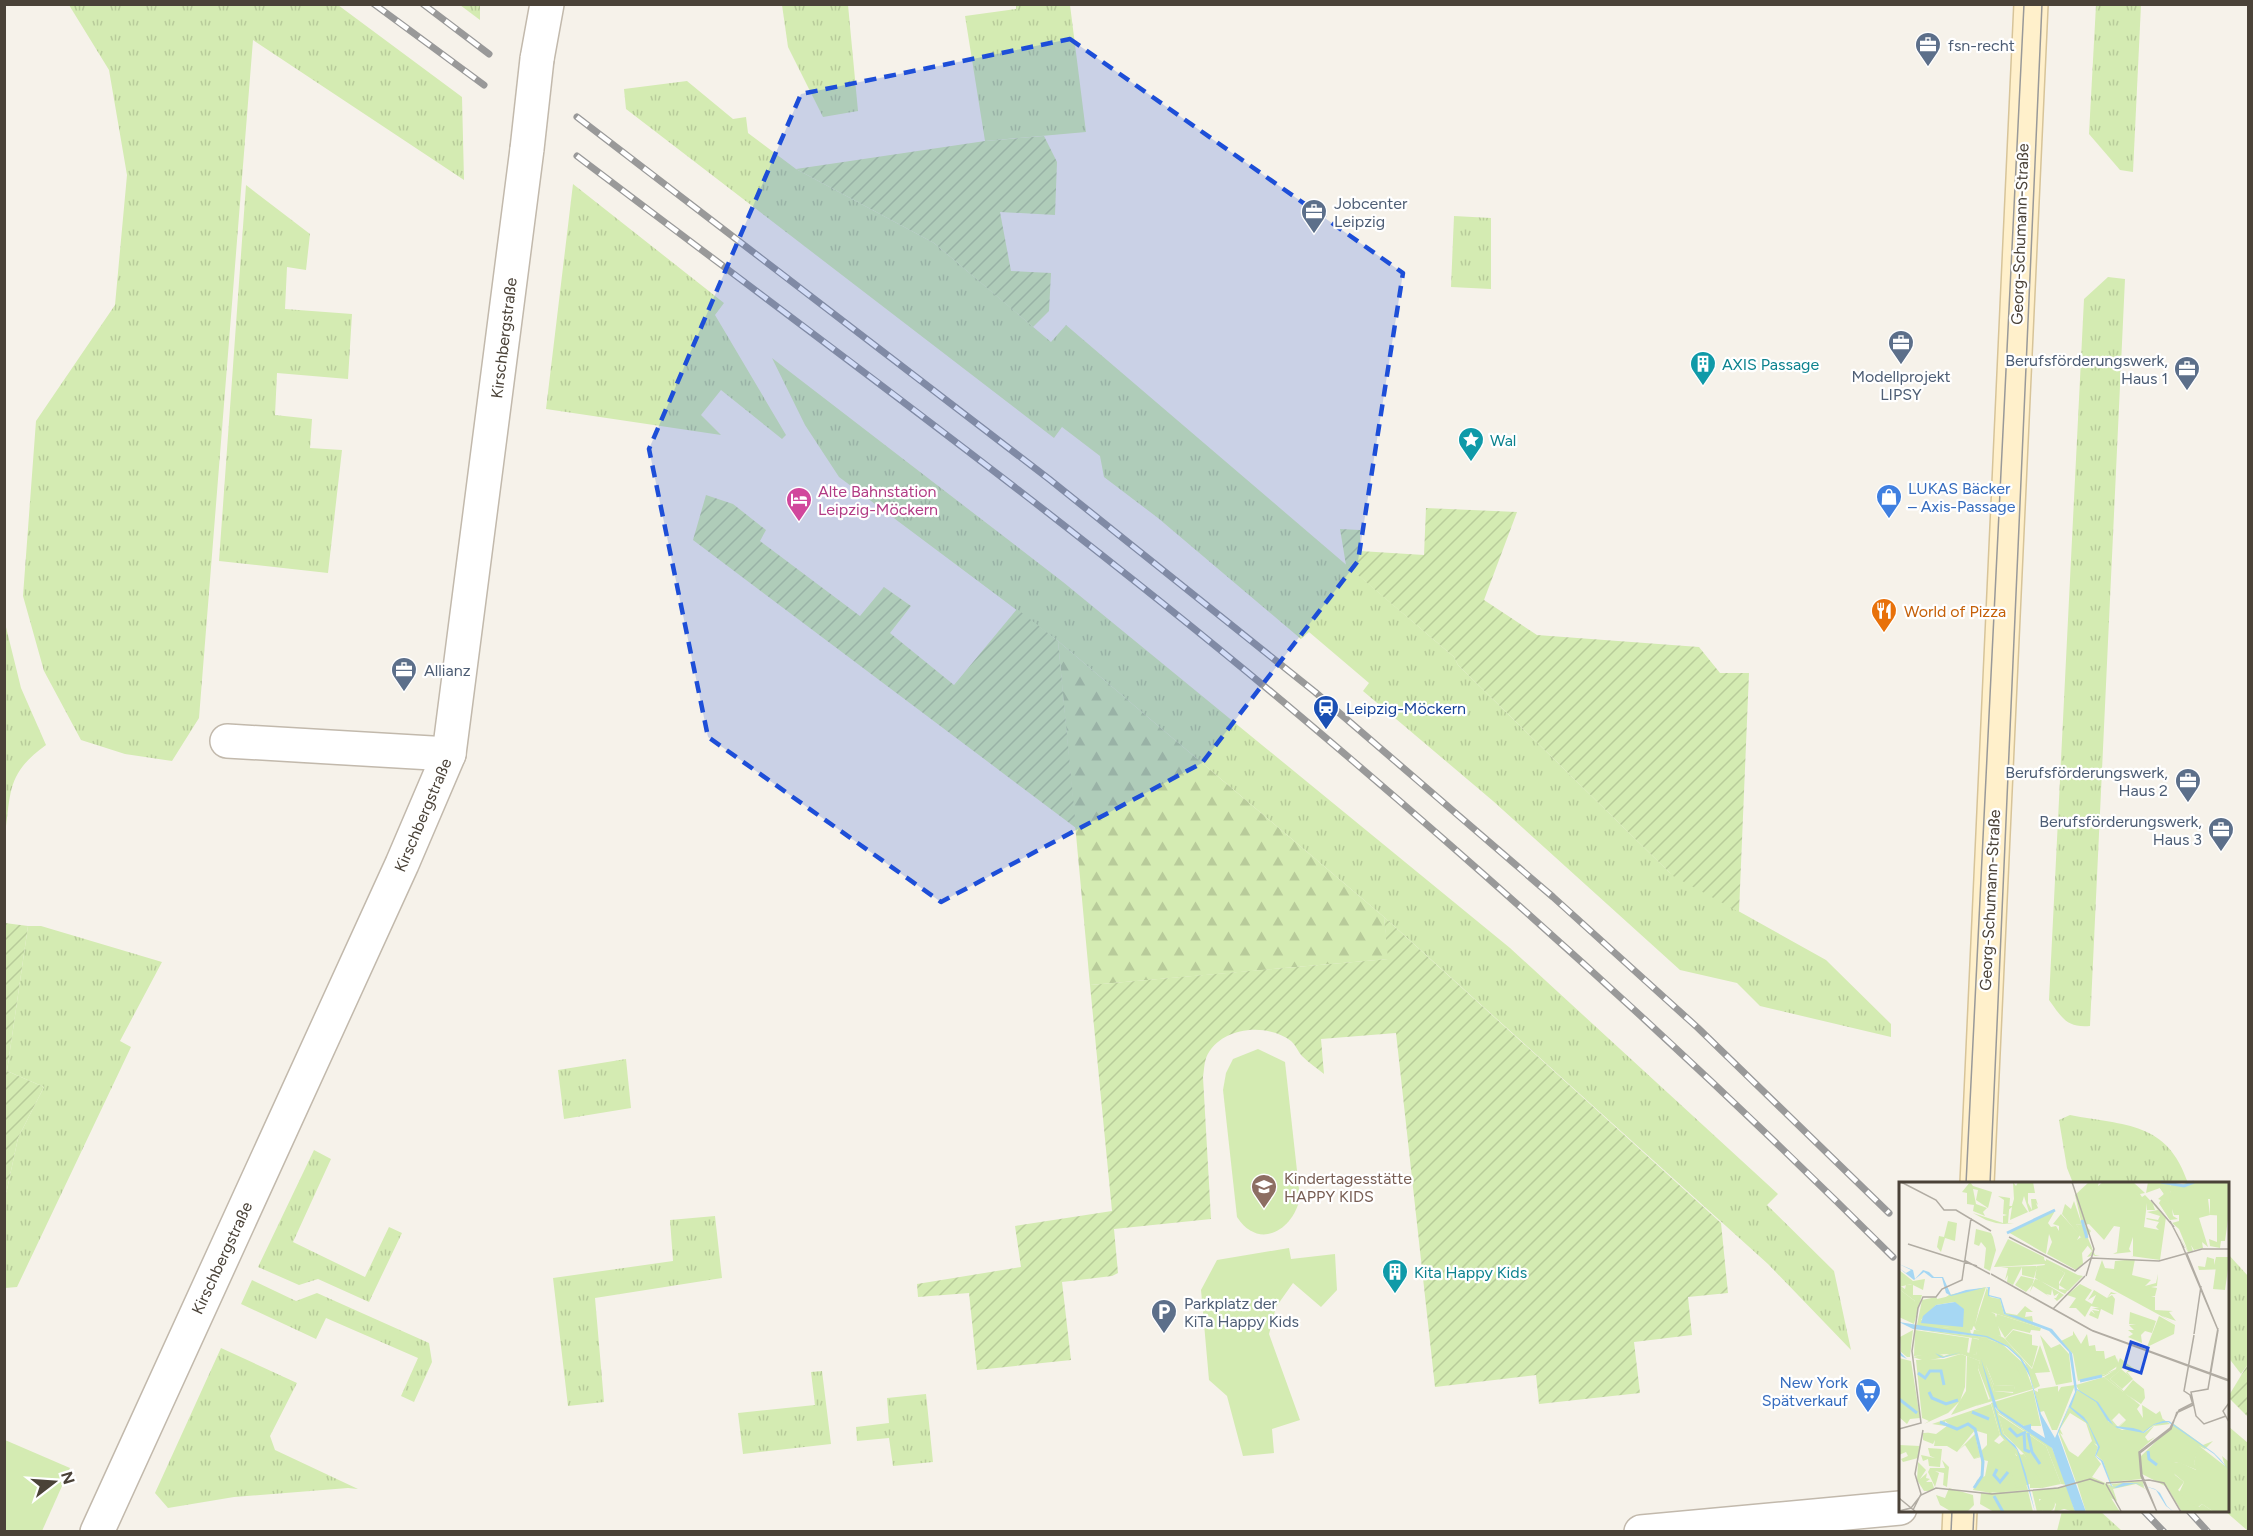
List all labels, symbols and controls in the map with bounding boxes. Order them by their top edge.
office icon: fsn-recht [1913,30,1943,68]
place label: fsn-recht [1948,36,2015,55]
street label: Georg-Schumann-Straße [2007,143,2033,325]
place label: Jobcenter Leipzig [1334,194,1408,231]
office icon: Jobcenter Leipzig [1299,197,1329,235]
street label: Kirschbergstraße [487,276,521,400]
office icon: Modellprojekt LIPSY [1886,328,1916,366]
building icon: AXIS Passage [1688,349,1718,387]
place label: Berufsförderungswerk, Haus 1 [2005,351,2168,388]
office icon: Berufsförderungswerk, Haus 1 [2172,354,2202,392]
place label: AXIS Passage [1722,355,1819,374]
place label: Modellprojekt LIPSY [1852,367,1950,404]
place icon: Wal [1456,425,1486,463]
place label: Wal [1490,431,1516,450]
place label: LUKAS Bäcker – Axis-Passage [1908,479,2016,516]
place label: Alte Bahnstation Leipzig-Möckern [818,482,938,519]
shop icon: LUKAS Bäcker – Axis-Passage [1874,482,1904,520]
hotel icon: Alte Bahnstation Leipzig-Möckern [784,485,814,523]
restaurant icon: World of Pizza [1869,596,1899,634]
place label: World of Pizza [1904,602,2006,621]
office icon: Allianz [389,655,419,693]
place label: Allianz [424,661,471,680]
station icon: Leipzig-Möckern [1311,693,1341,731]
place label: Leipzig-Möckern [1346,699,1466,718]
street label: Kirschbergstraße [390,755,456,875]
place label: Berufsförderungswerk, Haus 2 [2005,763,2168,800]
office icon: Berufsförderungswerk, Haus 2 [2173,766,2203,804]
street label: Georg-Schumann-Straße [1976,809,2004,991]
place label: Berufsförderungswerk, Haus 3 [2039,812,2202,849]
office icon: Berufsförderungswerk, Haus 3 [2206,815,2236,853]
place label: Kindertagesstätte HAPPY KIDS [1284,1169,1412,1206]
school or university icon: Kindertagesstätte HAPPY KIDS [1249,1172,1279,1210]
inset map [1899,1182,2229,1512]
street label: Kirschbergstraße [188,1199,256,1317]
building icon: Kita Happy Kids [1380,1257,1410,1295]
place label: Kita Happy Kids [1414,1263,1527,1282]
place label: Parkplatz der KiTa Happy Kids [1184,1294,1299,1331]
parking icon: Parkplatz der KiTa Happy Kids [1149,1297,1179,1335]
place label: New York Spätverkauf [1762,1373,1848,1410]
supermarket icon: New York Spätverkauf [1853,1376,1883,1414]
north arrow [24,1452,84,1512]
text: N [57,1469,79,1486]

